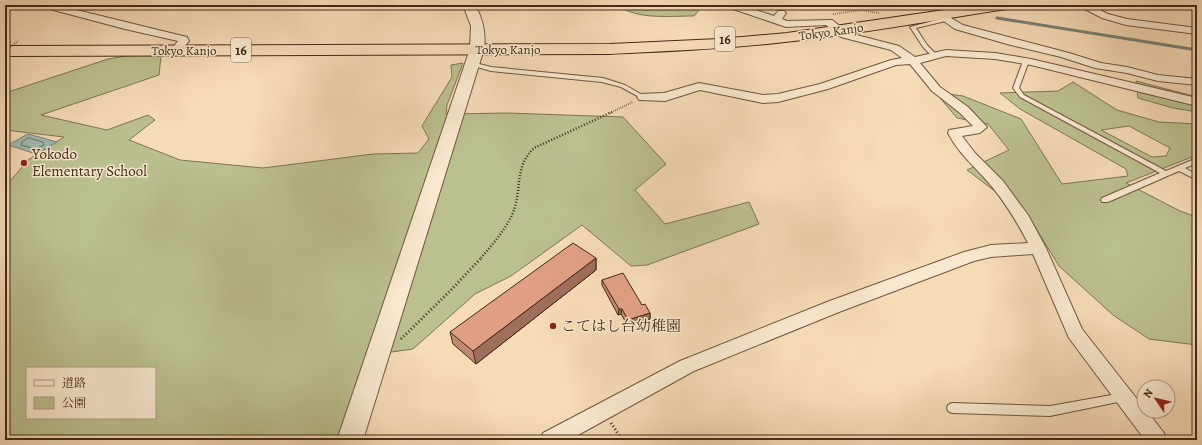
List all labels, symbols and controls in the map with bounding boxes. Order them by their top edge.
street label: Tokyo Kanjo [798,19,864,44]
road number: 16 [715,27,735,51]
road number: 16 [231,38,251,62]
street label: Tokyo Kanjo [476,41,540,58]
street label: Tokyo Kanjo [152,42,216,59]
place label: Yokodo Elementary School [31,144,147,181]
marker: Yokodo Elementary School [19,158,29,168]
place label: こてはし台幼稚園 [561,316,681,336]
marker: こてはし台幼稚園 [548,321,558,331]
legend [26,367,156,419]
text: 道路 [62,375,86,391]
north arrow [1136,379,1176,419]
text: N [1140,386,1157,401]
text: 公園 [62,395,86,411]

